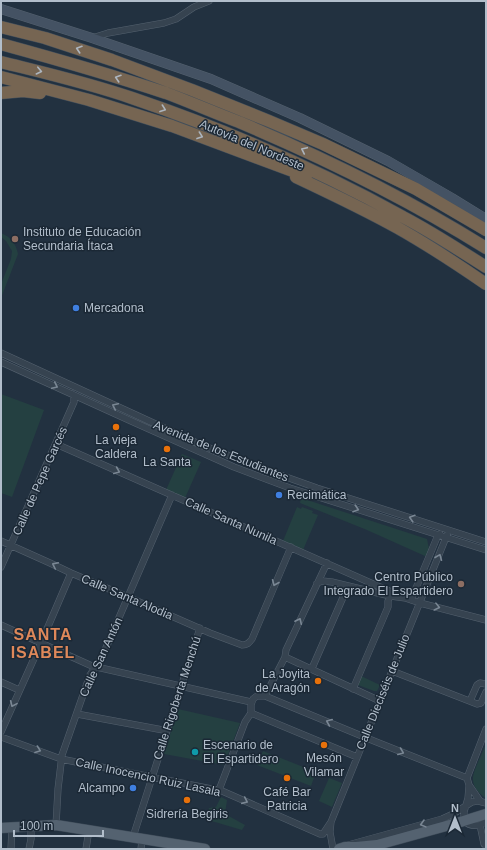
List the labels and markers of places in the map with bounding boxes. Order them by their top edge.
place label: Instituto de Educación Secundaria Ítaca [23,225,141,253]
marker: Instituto de Educación Secundaria Ítaca [10,234,20,244]
place label: Mercadona [84,301,144,315]
marker: Mercadona [71,303,81,313]
marker: La vieja Caldera [111,422,121,432]
place label: La vieja Caldera [95,433,137,461]
marker: La Santa [162,444,172,454]
place label: La Santa [143,455,191,469]
place label: Recimática [287,488,347,502]
marker: Recimática [274,490,284,500]
place label: Centro Público Integrado El Espartidero [324,570,453,598]
marker: Centro Público Integrado El Espartidero [456,579,466,589]
place label: La Joyita de Aragón [255,667,310,695]
marker: La Joyita de Aragón [313,676,323,686]
place label: Escenario de El Espartidero [203,738,279,766]
marker: Mesón Vilamar [319,740,329,750]
marker: Escenario de El Espartidero [190,747,200,757]
place label: Mesón Vilamar [304,751,344,779]
marker: Café Bar Patricia [282,773,292,783]
place label: Alcampo [78,781,125,795]
marker: Alcampo [128,783,138,793]
place label: Café Bar Patricia [263,785,311,813]
marker: Sidrería Begiris [182,795,192,805]
place label: Sidrería Begiris [146,807,228,821]

